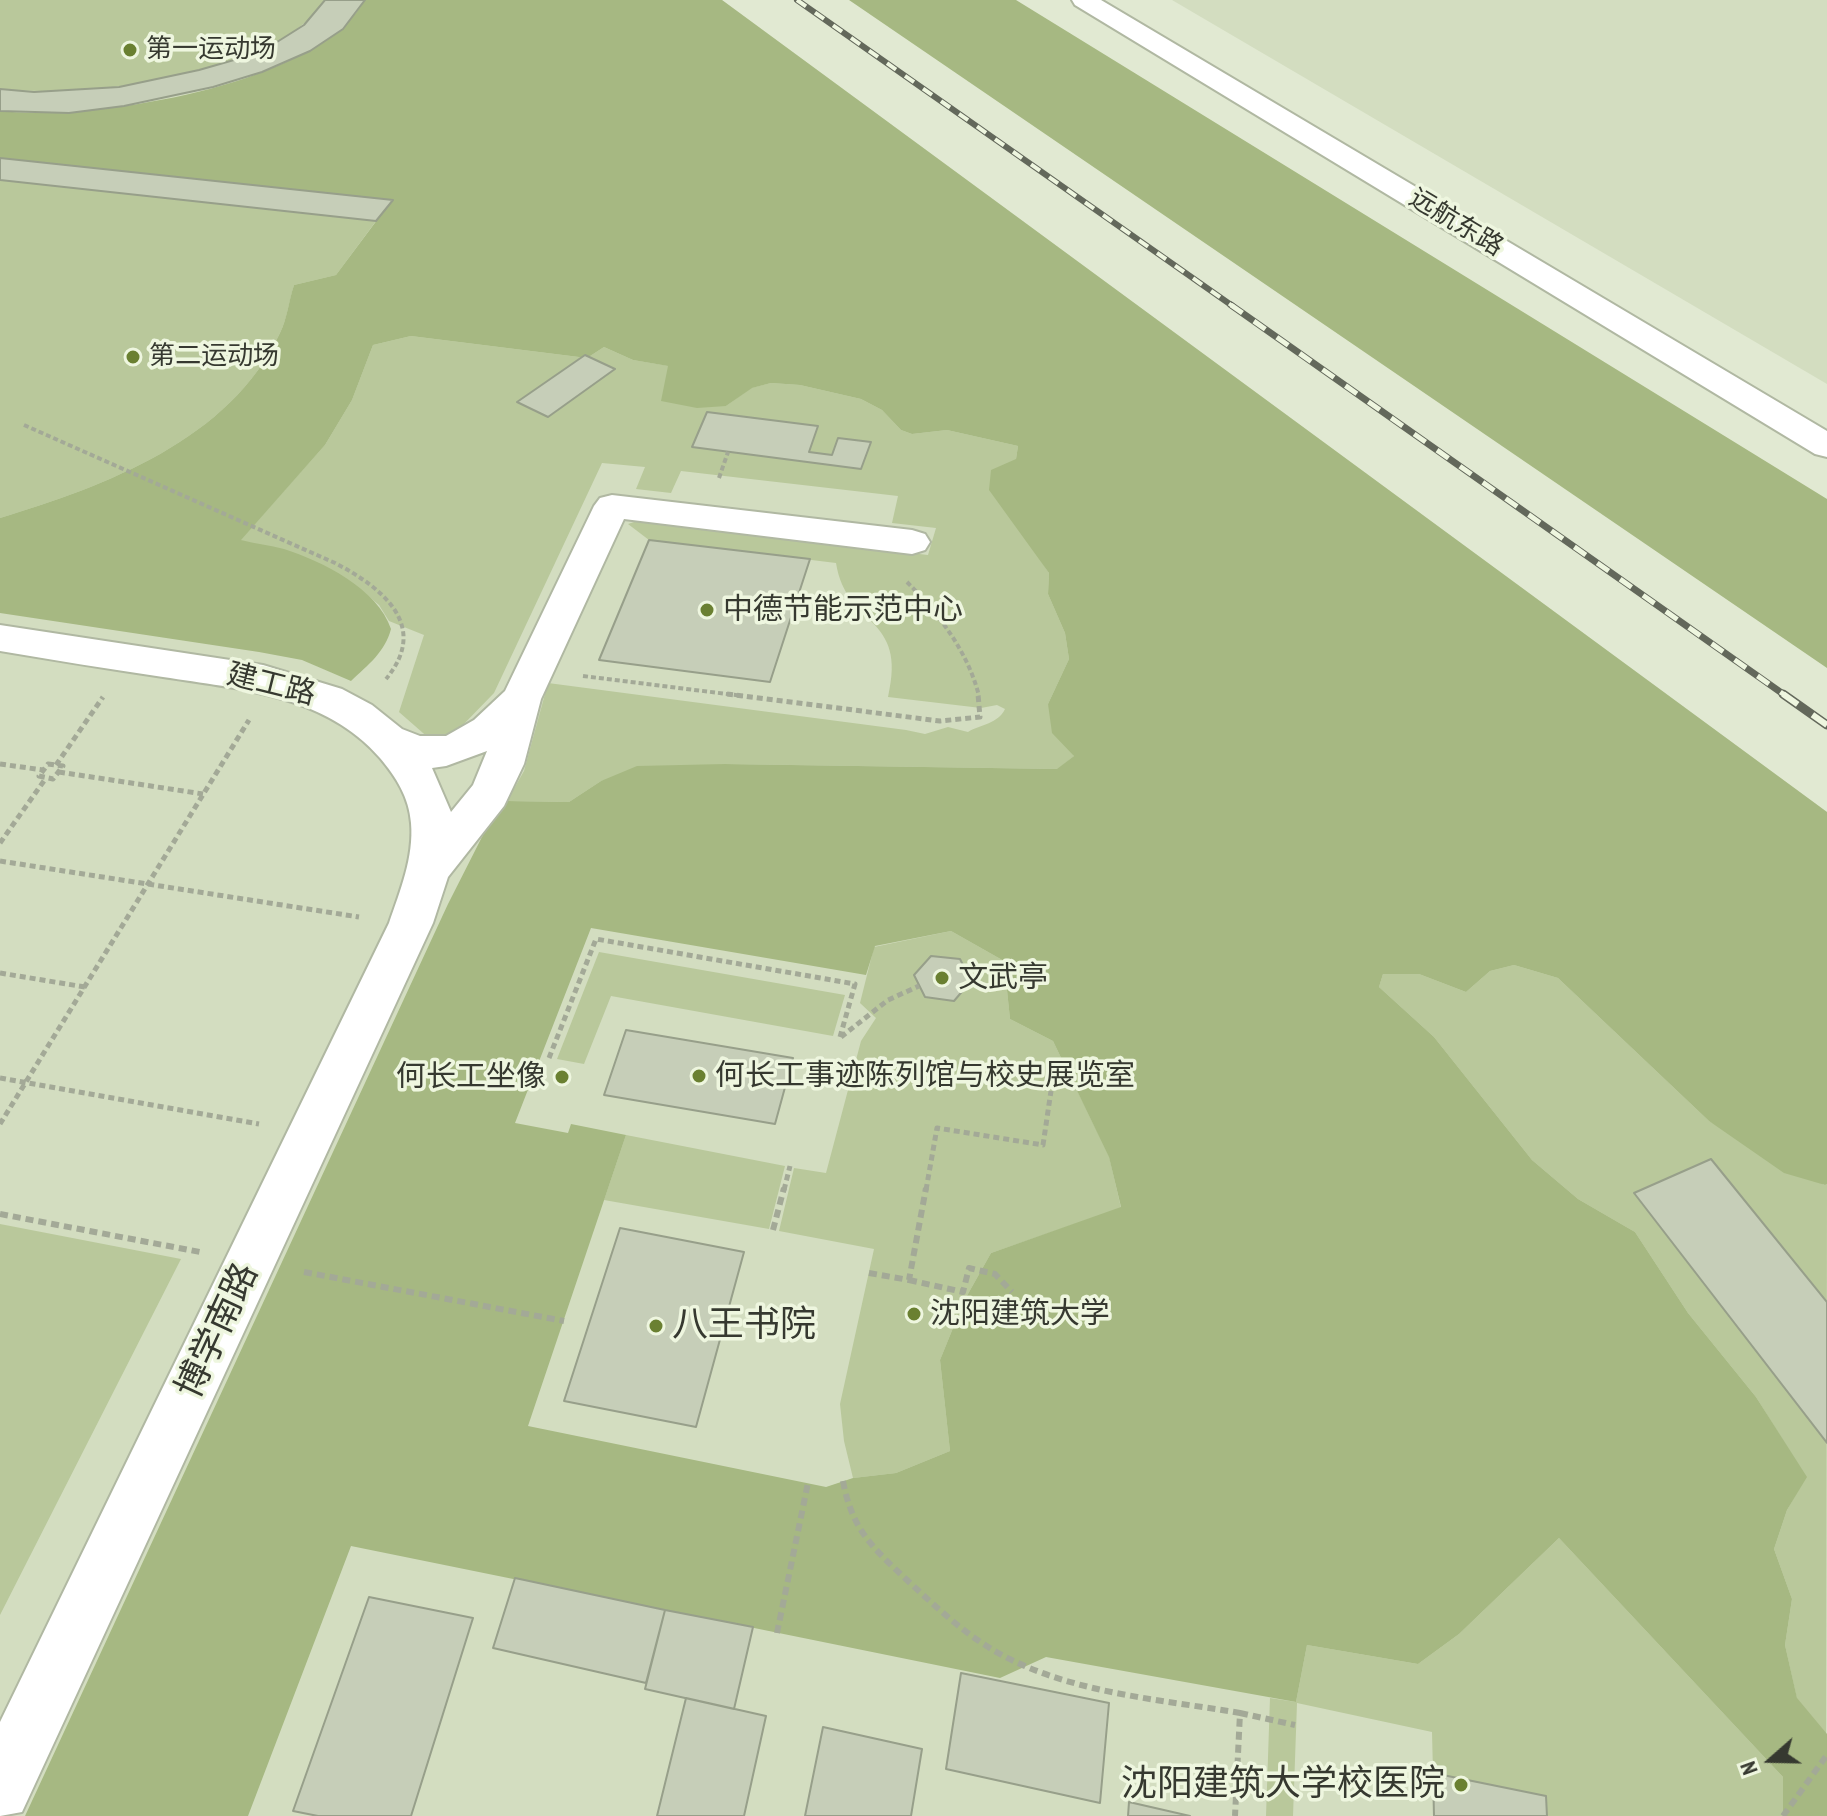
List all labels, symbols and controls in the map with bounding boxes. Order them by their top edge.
place label: 第一运动场 [146,34,276,66]
marker: 第一运动场 [121,41,139,59]
street label: 远航东路 [1403,183,1509,263]
place label: 第二运动场 [149,341,279,373]
marker: 第二运动场 [124,348,142,366]
place label: 中德节能示范中心 [723,592,963,628]
marker: 中德节能示范中心 [698,601,716,619]
street label: 建工路 [223,657,319,713]
place label: 文武亭 [958,960,1048,996]
marker: 文武亭 [933,969,951,987]
place label: 何长工事迹陈列馆与校史展览室 [715,1058,1135,1094]
place label: 何长工坐像 [396,1059,546,1095]
marker: 何长工事迹陈列馆与校史展览室 [690,1067,708,1085]
marker: 何长工坐像 [553,1068,571,1086]
street label: 博学南路 [168,1257,268,1405]
place label: 沈阳建筑大学 [930,1296,1110,1332]
place label: 八王书院 [672,1304,816,1348]
marker: 沈阳建筑大学 [905,1305,923,1323]
marker: 八王书院 [647,1317,665,1335]
north arrow [1731,1720,1811,1800]
text: N [1733,1758,1764,1779]
place label: 沈阳建筑大学校医院 [1121,1763,1445,1807]
marker: 沈阳建筑大学校医院 [1452,1776,1470,1794]

